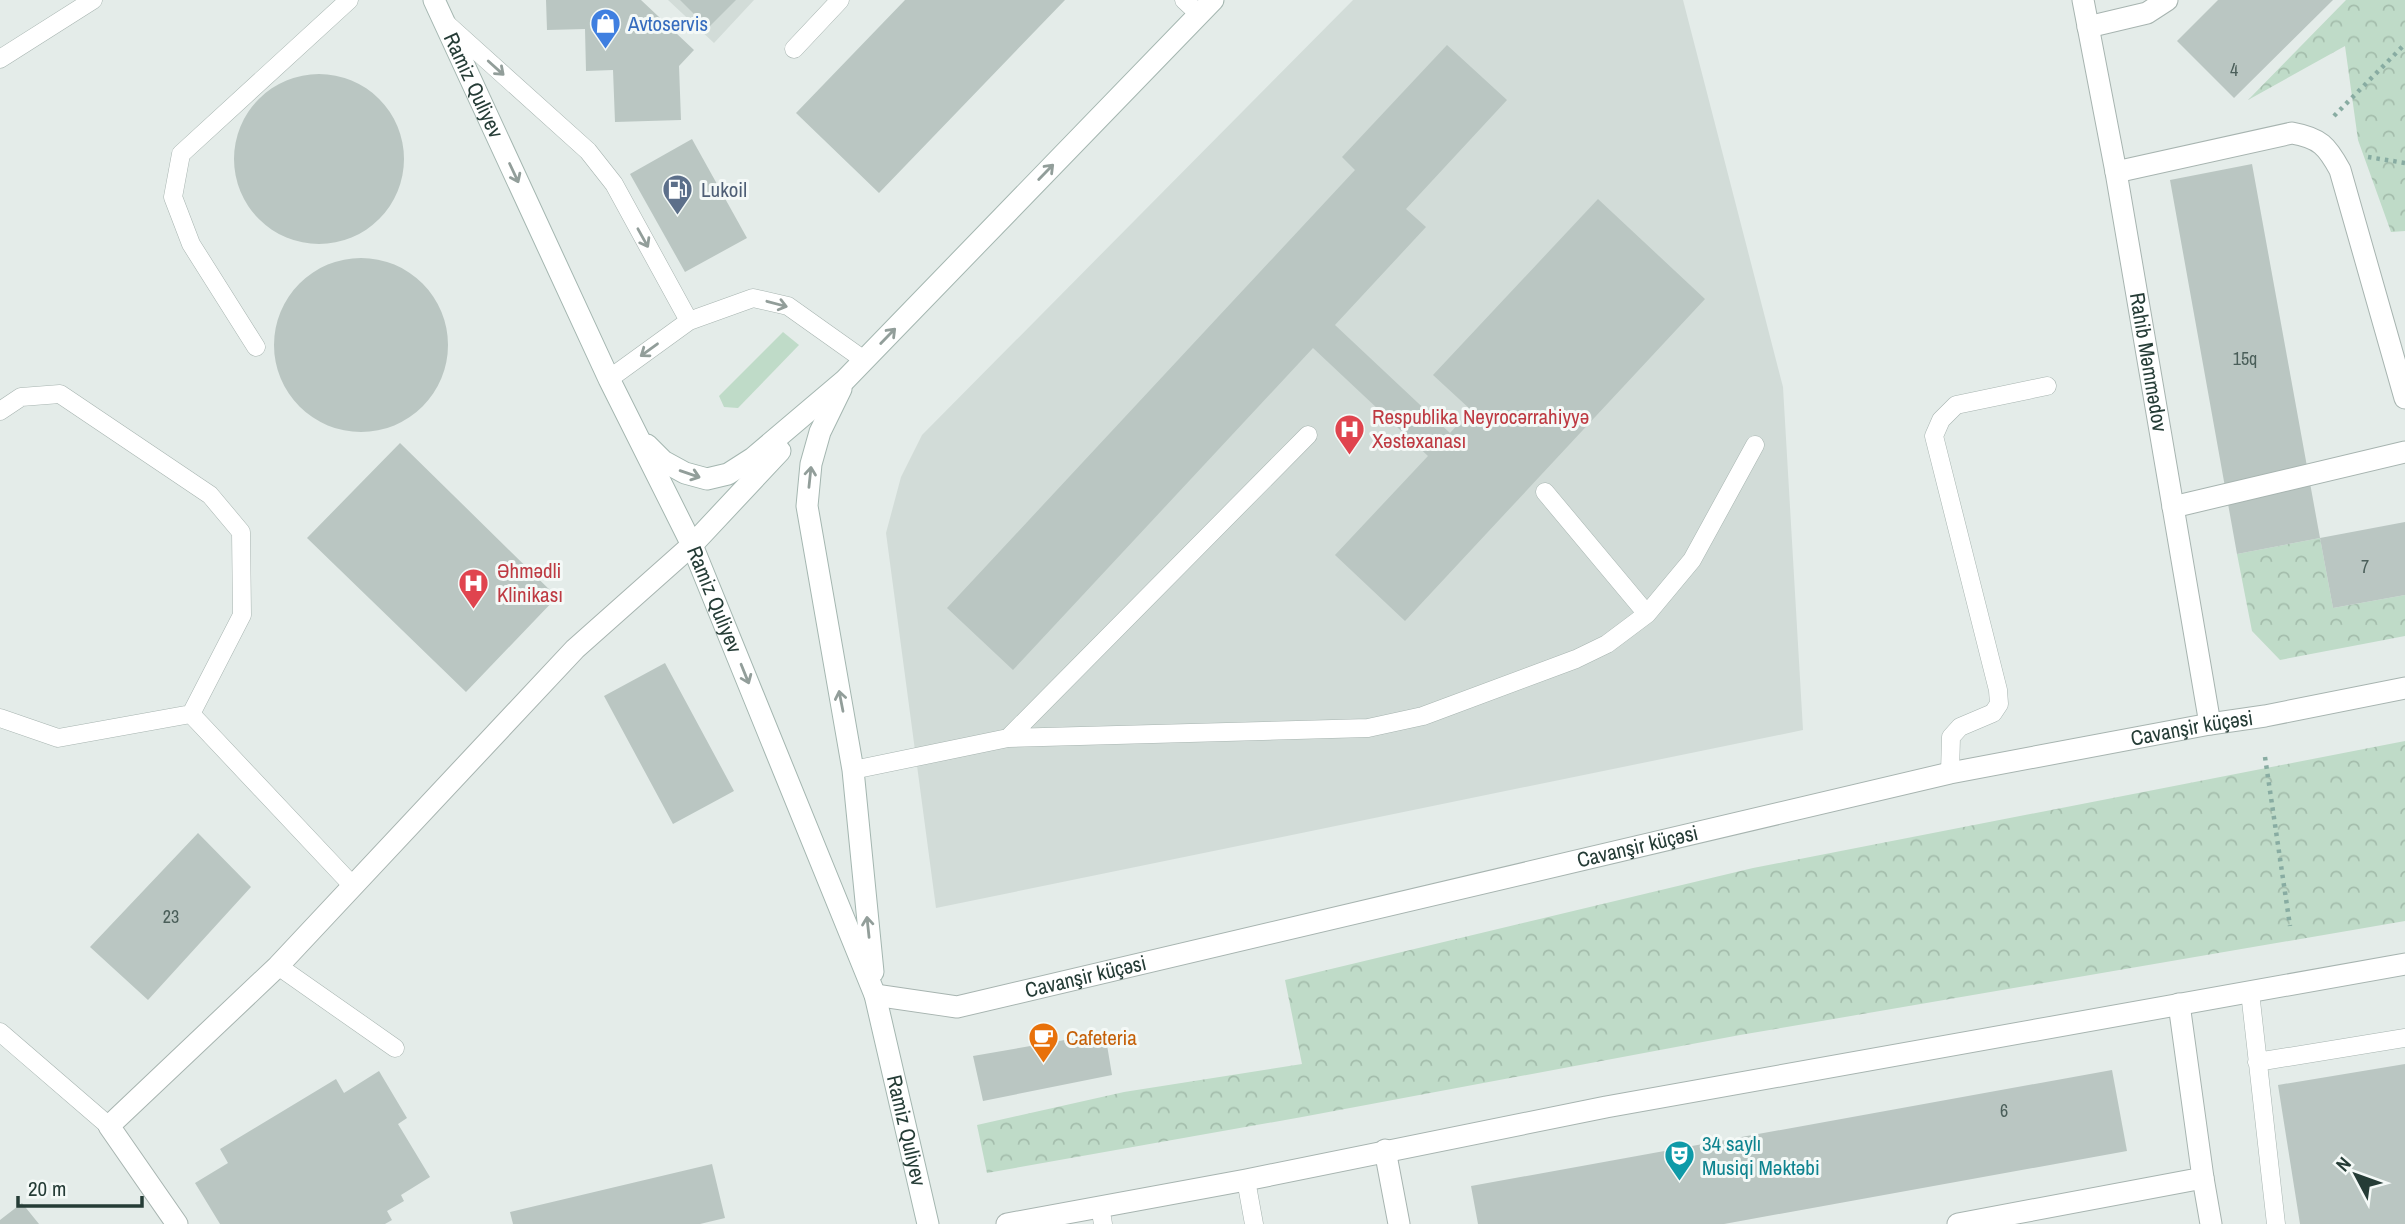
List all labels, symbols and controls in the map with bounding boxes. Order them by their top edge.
shop icon: Avtoservis [588,7,622,51]
place label: Avtoservis [627,9,708,38]
street label: Ramiz Quliyev [437,28,511,143]
house number: 4 [2230,57,2238,82]
one-way arrow [487,60,504,77]
one-way arrow [508,162,521,183]
one-way arrow [1038,164,1055,181]
fuel station icon: Lukoil [661,173,695,217]
place label: Lukoil [701,175,747,204]
one-way arrow [637,228,651,248]
street label: Rahib Məmmədov [2123,290,2175,434]
one-way arrow [765,298,788,311]
one-way arrow [879,327,896,344]
one-way arrow [640,343,659,357]
house number: 15q [2233,346,2257,371]
place label: Respublika Neyrocərrahiyyə Xəstəxanası [1372,402,1589,455]
hospital icon: Respublika Neyrocərrahiyyə Xəstəxanası [1332,412,1366,456]
one-way arrow [803,466,816,488]
one-way arrow [678,469,700,481]
street label: Ramiz Quliyev [680,542,750,658]
house number: 7 [2361,554,2369,579]
place label: Əhmədli Klinikası [497,556,563,609]
hospital icon: Əhmədli Klinikası [457,566,491,610]
one-way arrow [739,663,752,684]
one-way arrow [834,690,847,713]
street label: Cavanşir küçəsi [2128,703,2255,753]
street label: Cavanşir küçəsi [1574,818,1701,874]
house number: 23 [163,904,179,929]
one-way arrow [862,916,875,938]
street label: Cavanşir küçəsi [1022,948,1149,1004]
cafe icon: Cafeteria [1026,1021,1060,1065]
place label: Cafeteria [1066,1023,1137,1052]
street label: Ramiz Quliyev [880,1072,934,1189]
house number: 6 [2000,1098,2008,1123]
place label: 34 saylı Musiqi Məktəbi [1702,1129,1820,1182]
theatre icon: 34 saylı Musiqi Məktəbi [1662,1139,1696,1183]
north arrow [2321,1140,2391,1210]
text: N [2330,1151,2357,1177]
scale bar [18,1164,142,1208]
text: 20 m [28,1174,66,1203]

